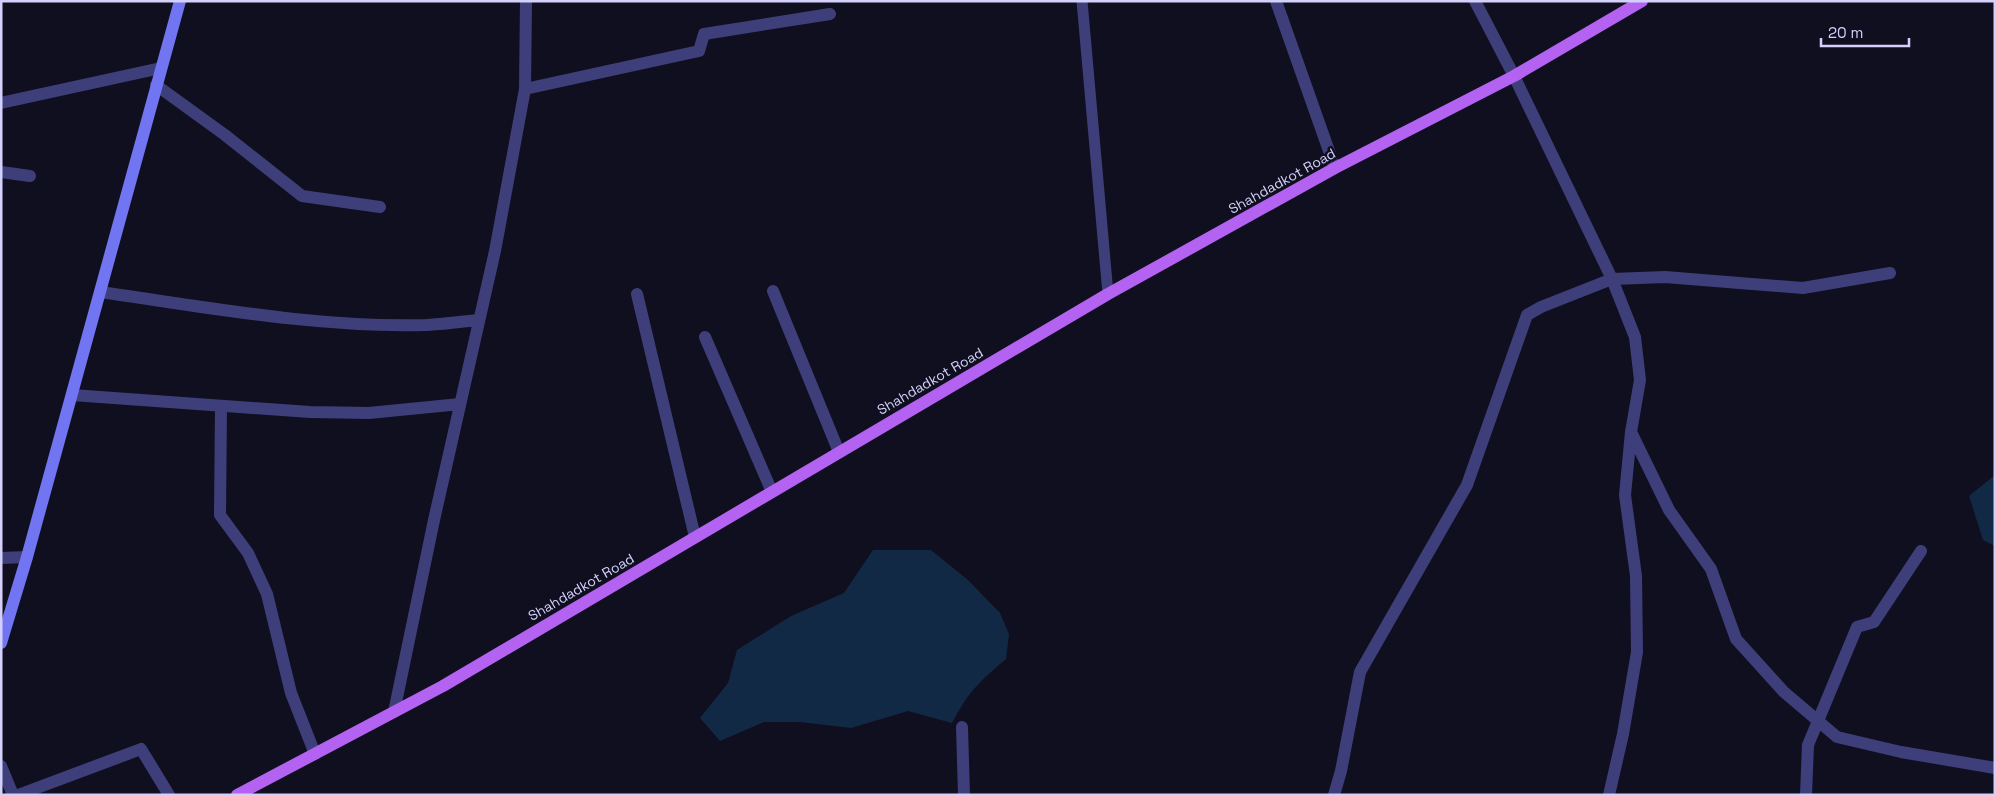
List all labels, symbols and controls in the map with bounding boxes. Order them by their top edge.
scale bar [1821,15,1908,47]
text: 20 m [1828,23,1863,42]
street label: Shahdadkot Road [1225,144,1339,218]
street label: Shahdadkot Road [874,343,986,419]
street label: Shahdadkot Road [525,549,637,625]

